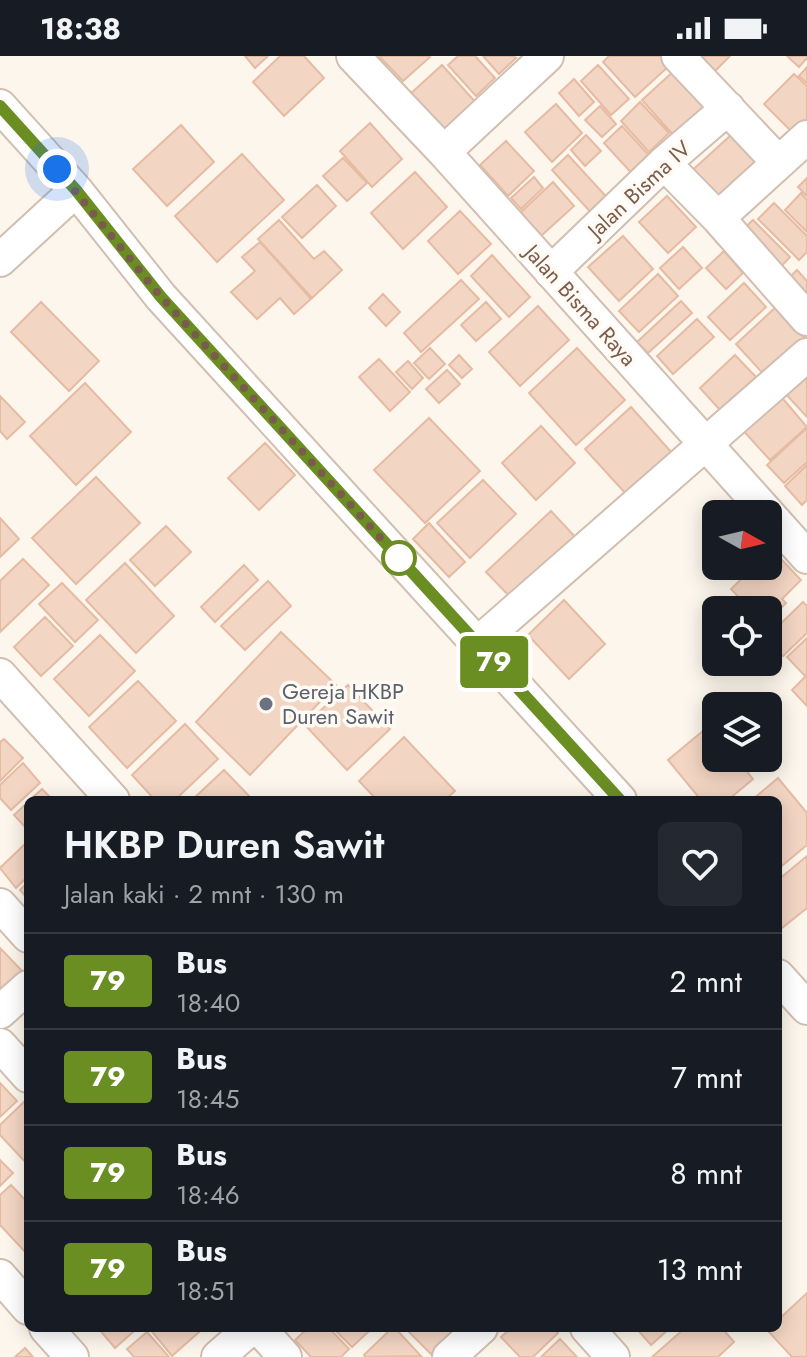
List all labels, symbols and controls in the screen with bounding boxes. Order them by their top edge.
text: 18:38 [40,7,121,50]
street label: Jalan Bisma IV [578,132,698,247]
your location [37,149,77,189]
street label: Jalan Bisma Raya [516,235,644,373]
north arrow [702,500,782,580]
map controls [702,500,782,772]
unlabelled marker [382,541,416,575]
button: locate [702,596,782,676]
line badge: 79 [458,636,530,688]
text: 79 [476,641,512,682]
place label: Gereja HKBP Duren Sawit [282,675,404,732]
button: layers [702,692,782,772]
marker: Gereja HKBP Duren Sawit [257,695,275,713]
text: HKBP Duren Sawit [64,817,385,872]
button: heart [658,822,742,906]
text: Jalan kaki · 2 mnt · 130 m [64,875,344,913]
text: Bus [176,941,227,984]
text: 79 [90,960,126,1001]
text: 2 mnt [670,960,742,1003]
text: 18:40 [176,984,240,1022]
text: Bus [176,1037,227,1080]
text: 79 [90,1056,126,1097]
text: 7 mnt [671,1056,742,1099]
text: 18:45 [176,1080,240,1118]
text: Bus [176,1133,227,1176]
text: 79 [90,1152,126,1193]
text: 8 mnt [670,1152,742,1195]
text: 18:46 [176,1176,240,1214]
text: Bus [176,1229,227,1272]
text: 79 [90,1248,126,1289]
text: 13 mnt [657,1248,742,1291]
text: 18:51 [176,1272,236,1310]

